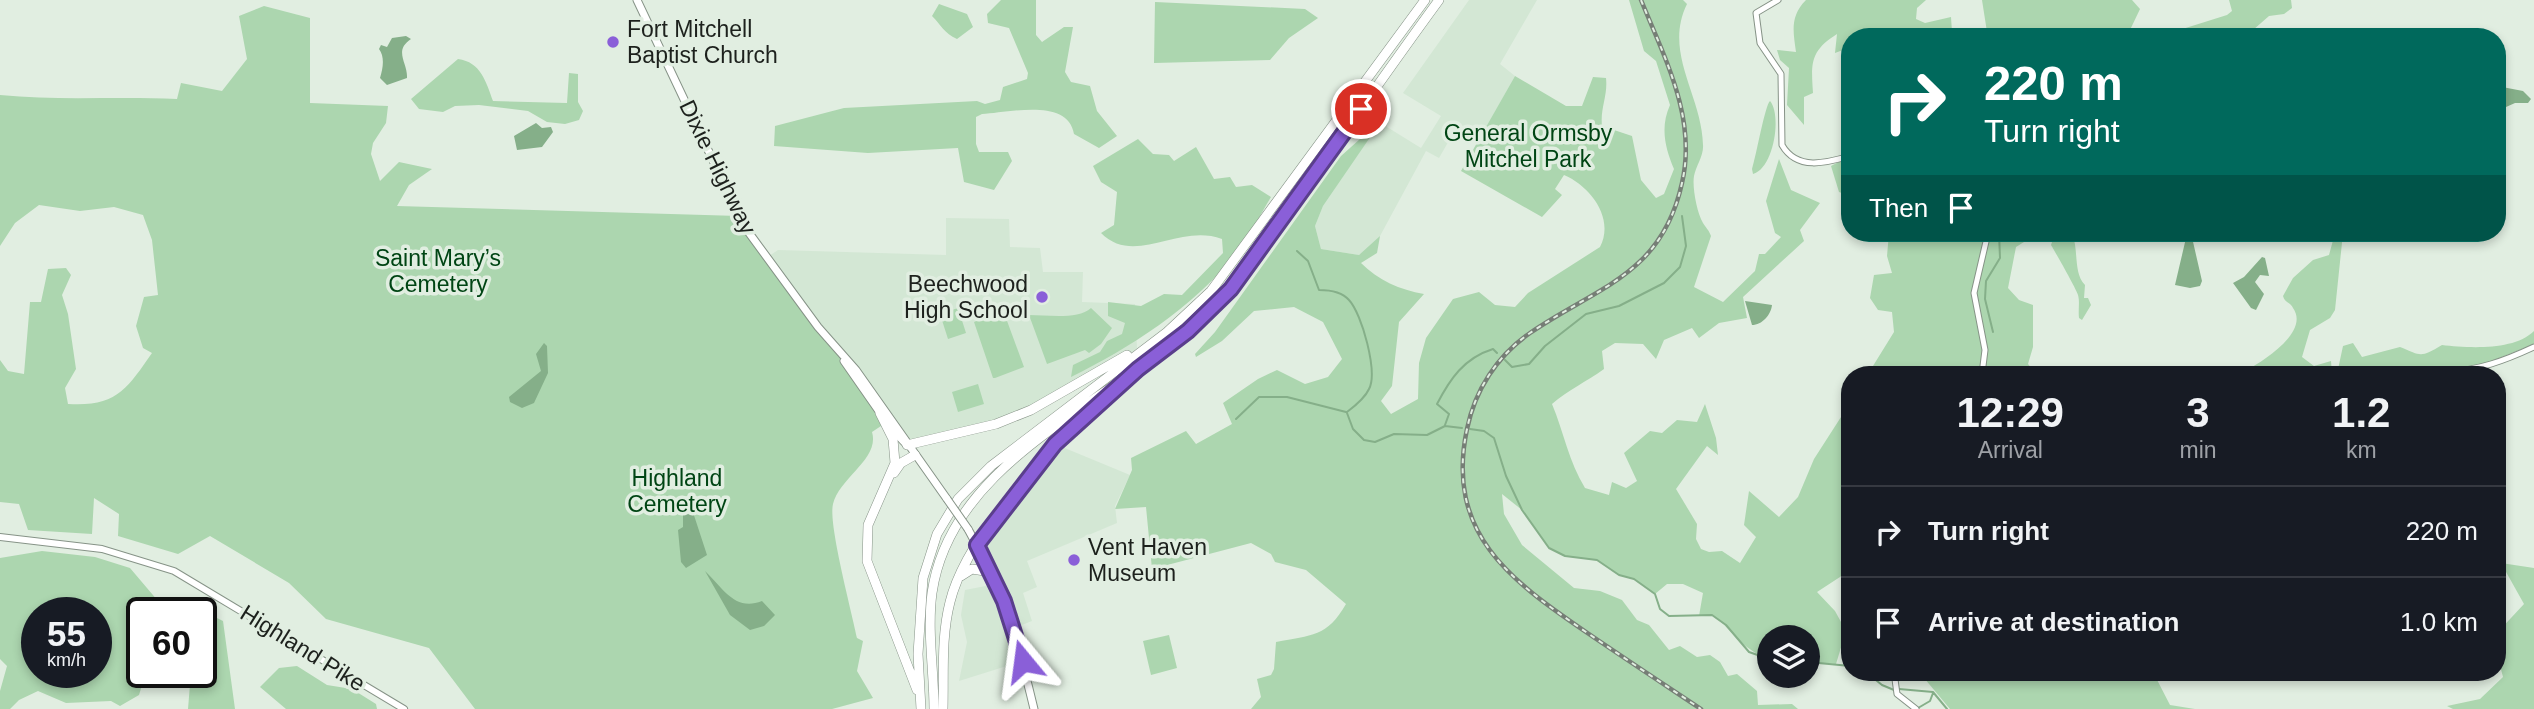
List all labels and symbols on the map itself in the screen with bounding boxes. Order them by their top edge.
place label: Fort Mitchell Baptist Church [627,16,778,68]
marker: Fort Mitchell Baptist Church [605,34,621,50]
pin [1331,79,1391,139]
street label: Dixie Highway [674,96,762,239]
park label: General Ormsby Mitchel Park [1444,120,1613,172]
park label: Saint Mary’s Cemetery [375,245,501,297]
place label: Beechwood High School [904,271,1028,323]
marker: Beechwood High School [1034,289,1050,305]
park label: Highland Cemetery [627,465,727,517]
place label: Vent Haven Museum [1088,534,1207,586]
marker: Vent Haven Museum [1066,552,1082,568]
speed limit sign: 60 [126,597,217,688]
street label: Highland Pike [236,599,370,697]
position arrow [986,624,1060,698]

